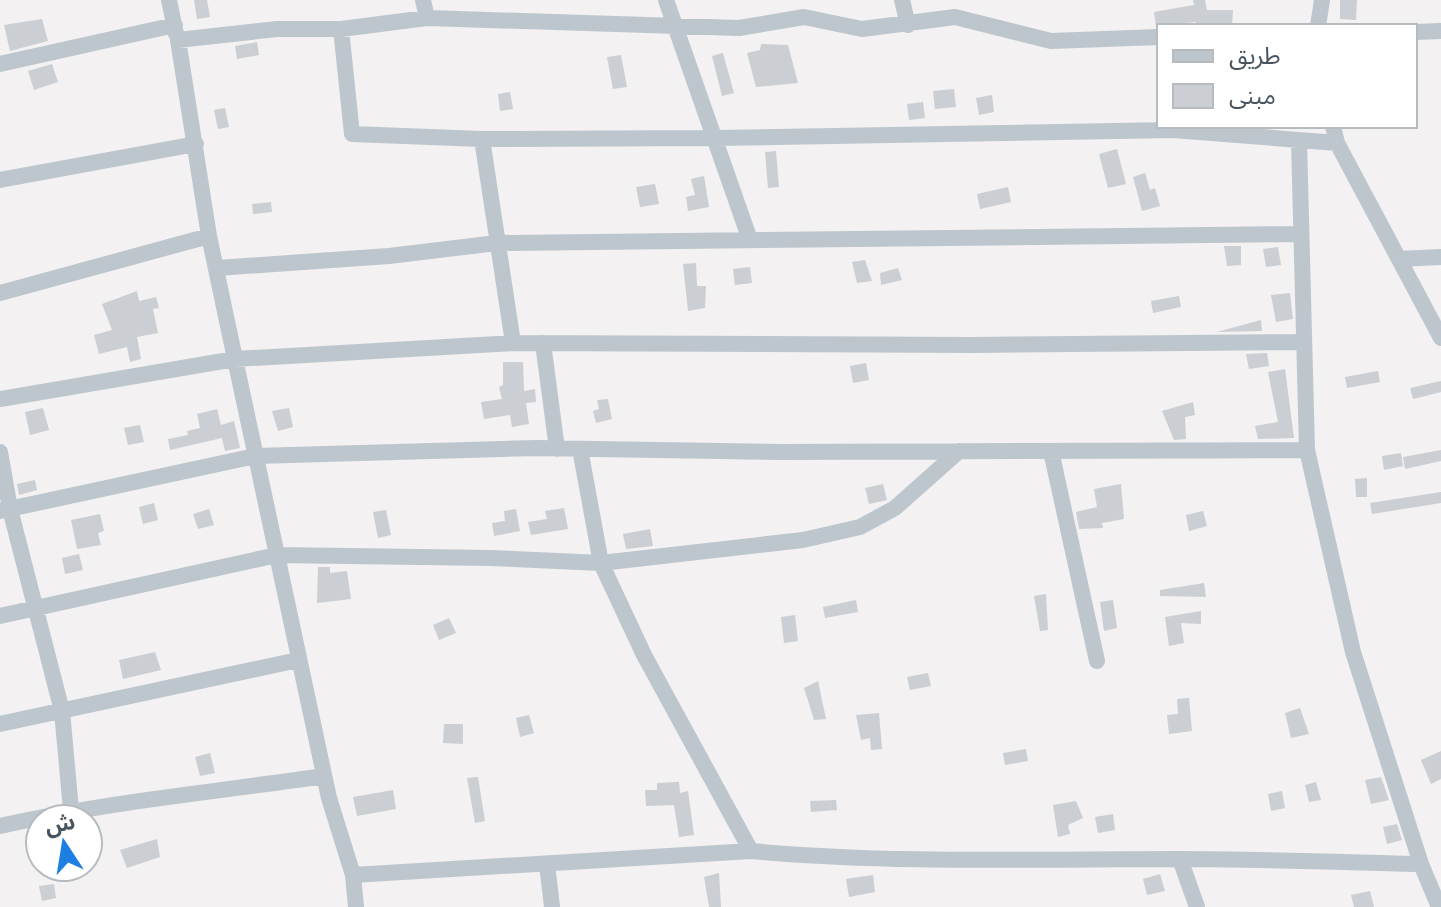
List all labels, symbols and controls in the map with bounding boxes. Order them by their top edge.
legend [1157,24,1417,128]
text: طريق [1229,42,1281,71]
text: مبنى [1229,82,1276,109]
north arrow [24,803,104,883]
text: ش [43,809,77,839]

